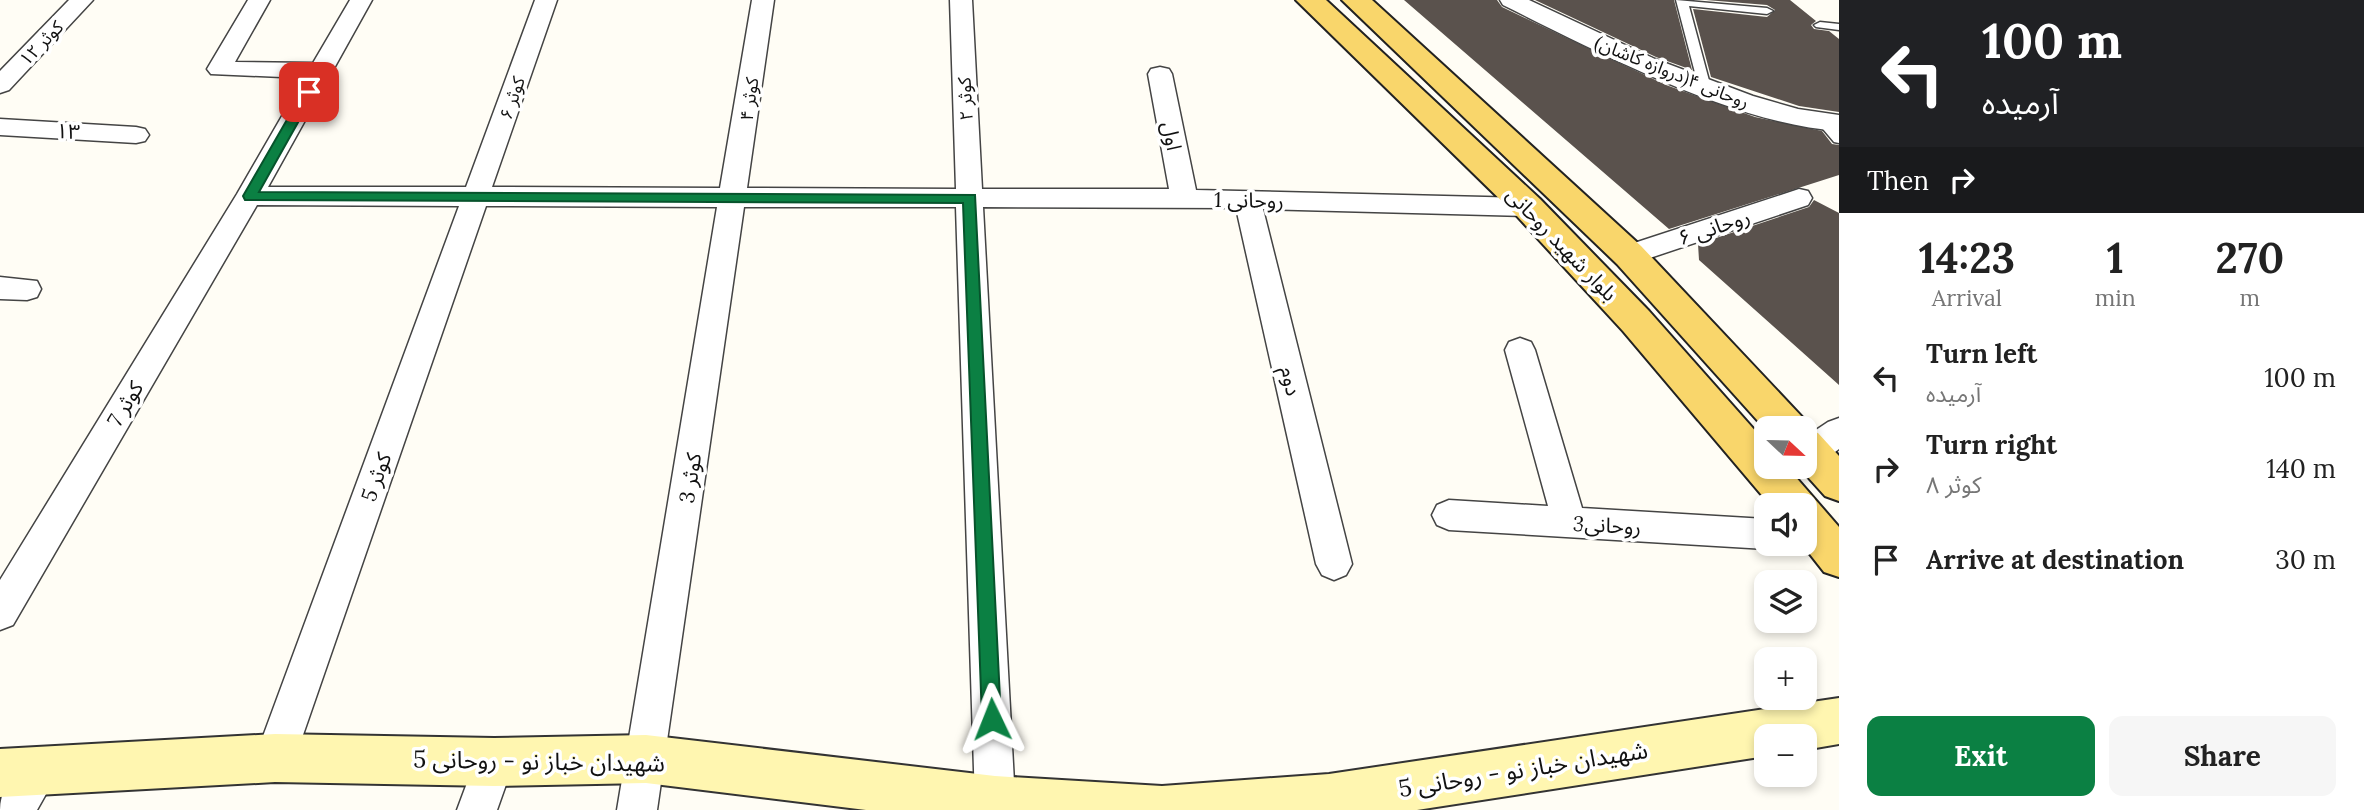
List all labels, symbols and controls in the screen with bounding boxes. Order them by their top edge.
text: 100 m [1982,9,2122,71]
street label: کوثر ۱۲ [14,15,68,70]
icon: left [1867,28,1958,119]
street label: روحانی ۴(دروازه کاشان) [1591,31,1753,113]
pin [279,62,339,122]
icon: arrive [290,73,328,111]
street label: کوثر ۶ [494,73,530,122]
street label: کوثر ۴ [735,75,763,122]
street label: کوثر ۲ [952,76,978,121]
text: آرمیده [1982,82,2059,123]
street label: ۱۳ [55,117,81,145]
street label: اول [1156,119,1188,153]
icon: right [1943,161,1981,199]
text: Then [1867,164,1929,197]
street label: بلوار شهید روحانی [1501,181,1623,307]
street label: روحانی 1 [1214,186,1284,214]
street label: روحانی ۶ [1675,203,1753,251]
text: 14:23 [1919,231,2015,285]
text: 1 [2107,231,2124,285]
text: 270 [2216,231,2284,285]
text: Arrival [1932,283,2002,312]
text: min [2095,283,2136,312]
text: m [2240,283,2260,312]
text: Turn left [1926,337,2037,370]
icon: left [1867,359,1905,397]
text: 100 m [2264,361,2336,394]
street label: دوم [1272,364,1307,399]
street label: کوثر 7 [101,376,149,432]
text: آرمیده [1926,379,1981,408]
north arrow [1754,416,1816,480]
map controls [1754,416,1817,787]
text: Turn right [1926,428,2057,461]
street label: کوثر 5 [355,449,397,505]
icon: right [1867,450,1905,488]
street label: کوثر 3 [673,451,707,505]
text: 140 m [2266,452,2336,485]
text: کوثر ۸ [1926,470,1982,499]
button: sound [1754,493,1817,556]
street label: روحانی3 [1572,510,1642,540]
icon: arrive [1867,541,1905,579]
text: Arrive at destination [1926,543,2184,576]
text: 30 m [2275,543,2336,576]
button: layers [1754,570,1817,633]
button: + [1754,647,1817,710]
position arrow [955,682,1029,756]
button: Exit [1867,716,2095,796]
button: Share [2109,716,2336,796]
button: − [1754,724,1817,787]
street label: شهیدان خباز نو - روحانی 5 [1396,734,1650,804]
street label: شهیدان خباز نو - روحانی 5 [413,743,665,779]

